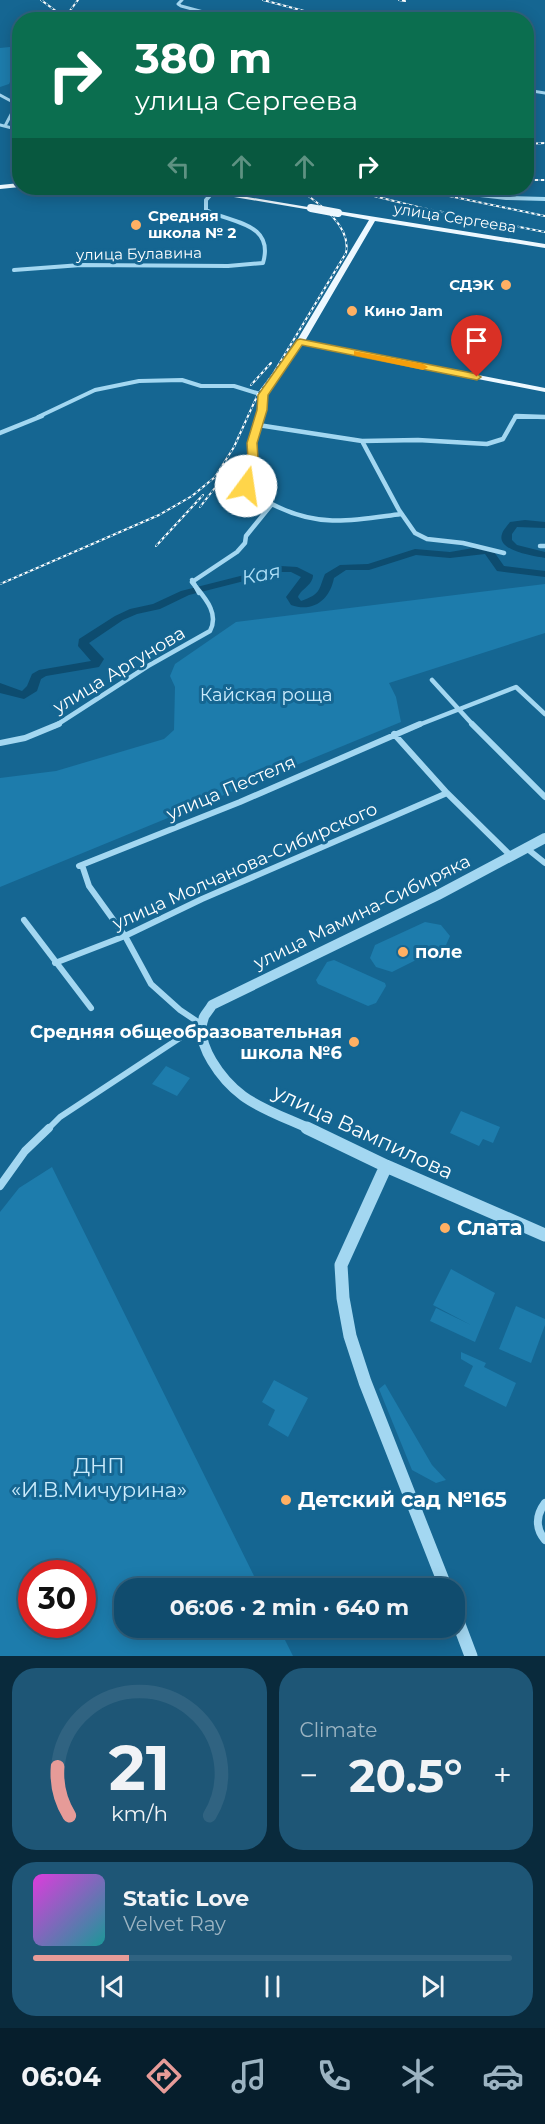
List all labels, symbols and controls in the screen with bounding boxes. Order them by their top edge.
text: 380 m [135,32,272,84]
icon: right [36,36,114,114]
text: улица Сергеева [135,84,358,117]
icon: left [162,150,195,183]
icon: ahead [225,150,258,183]
icon: ahead [288,150,321,183]
icon: right [351,150,384,183]
street label: улица Сергеева [391,198,518,237]
place label: Средняя школа № 2 [148,206,236,242]
marker: Средняя школа № 2 [129,218,143,232]
street label: улица Булавина [75,243,202,264]
place label: СДЭК [449,275,494,294]
marker: СДЭК [499,278,513,292]
place label: Кино Jam [364,301,443,320]
marker: Кино Jam [345,304,359,318]
pin [451,315,502,377]
icon: arrive [460,324,493,357]
position arrow [214,454,278,518]
water label: Кая [239,558,283,590]
street label: улица Аргунова [48,622,189,719]
park label: Кайская роща [200,684,332,706]
street label: улица Пестеля [162,751,299,826]
street label: улица Молчанова-Сибирского [108,797,381,935]
street label: улица Мамина-Сибиряка [249,850,474,975]
place label: поле [415,941,463,963]
marker: поле [396,945,410,959]
place label: Средняя общеобразовательная школа №6 [30,1021,343,1064]
marker: Средняя общеобразовательная школа №6 [347,1035,361,1049]
street label: улица Вампилова [268,1078,457,1184]
place label: Слата [457,1215,522,1240]
marker: Слата [438,1221,452,1235]
park label: ДНП «И.В.Мичурина» [11,1453,187,1502]
place label: Детский сад №165 [298,1487,507,1512]
marker: Детский сад №165 [279,1493,293,1507]
speed limit sign: 30 [18,1560,96,1638]
text: 06:06 · 2 min · 640 m [170,1594,409,1621]
text: Climate [300,1718,377,1742]
text: 21 [109,1730,170,1806]
text: 20.5° [349,1748,463,1803]
text: − [300,1755,318,1795]
text: + [493,1755,512,1795]
text: km/h [111,1800,168,1826]
text: Static Love [123,1885,249,1912]
text: Velvet Ray [123,1912,226,1936]
icon: previous [96,1970,129,2003]
icon: pause [256,1970,289,2003]
icon: next [416,1970,449,2003]
icon: directions [143,2055,185,2097]
icon: music [228,2055,270,2097]
icon: phone [313,2055,355,2097]
icon: climate [397,2055,439,2097]
icon: car [482,2055,524,2097]
text: 06:04 [21,2060,101,2093]

